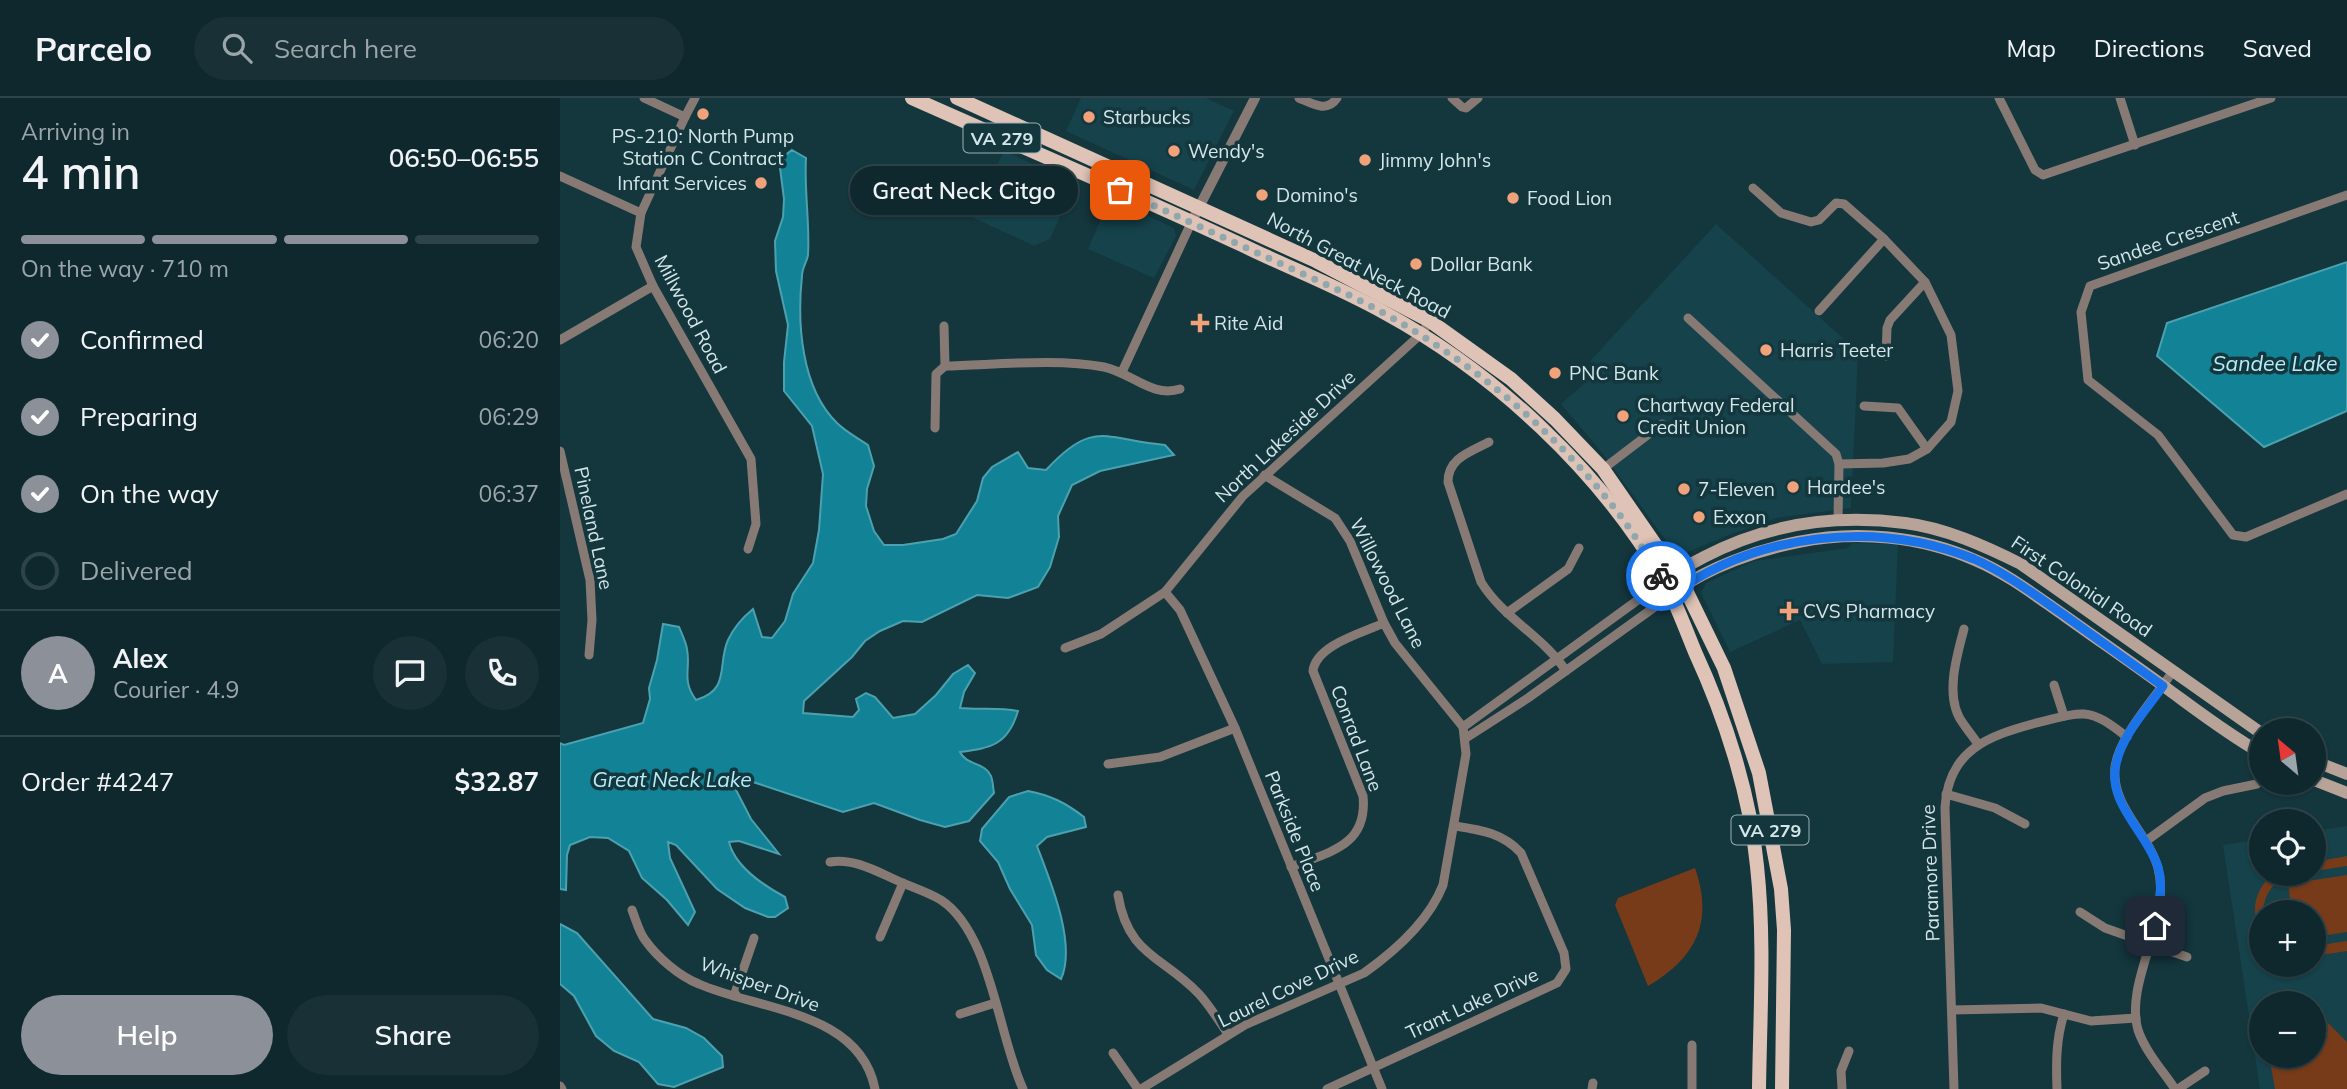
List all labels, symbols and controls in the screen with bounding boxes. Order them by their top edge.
search box [194,17,684,80]
text: Parcelo [35,28,152,69]
icon: search [218,29,256,67]
text: Search here [274,32,417,65]
text: Map [2006,33,2056,63]
text: Directions [2094,33,2205,63]
text: Saved [2243,33,2312,63]
place label: Starbucks [1103,105,1191,129]
marker: PS-210: North Pump Station C Contract [695,106,711,122]
marker: Starbucks [1081,109,1097,125]
text: Arriving in [21,117,130,146]
place label: PS-210: North Pump Station C Contract [612,124,794,170]
road number: VA 279 [964,124,1040,153]
place label: Wendy's [1188,139,1265,163]
text: 06:50–06:55 [389,141,539,174]
text: 4 min [21,143,140,201]
marker: Wendy's [1166,143,1182,159]
place label: Jimmy John's [1379,148,1491,172]
marker: Jimmy John's [1357,152,1373,168]
pin [1090,160,1150,220]
callout: Great Neck Citgo [850,166,1078,214]
place label: Infant Services [617,171,747,195]
icon: bag [1101,171,1139,209]
marker: Infant Services [753,175,769,191]
text: Great Neck Citgo [872,176,1056,205]
place label: Domino's [1276,183,1358,207]
place label: Food Lion [1527,186,1612,210]
marker: Domino's [1254,187,1270,203]
marker: Food Lion [1505,190,1521,206]
street label: Sandee Crescent [2094,204,2242,275]
street label: North Great Neck Road [1263,206,1455,324]
street label: Millwood Road [650,251,732,377]
place label: Dollar Bank [1430,252,1533,276]
text: On the way · 710 m [21,254,229,283]
marker: Dollar Bank [1408,256,1424,272]
place label: Rite Aid [1214,311,1283,335]
marker: Rite Aid [1192,315,1208,331]
icon: check [21,321,59,359]
text: Confirmed [80,323,204,356]
text: 06:20 [479,325,539,354]
place label: Harris Teeter [1780,338,1893,362]
marker: Harris Teeter [1758,342,1774,358]
water label: Sandee Lake [2213,350,2337,376]
place label: PNC Bank [1569,361,1659,385]
street label: North Lakeside Drive [1210,365,1360,507]
marker: PNC Bank [1547,365,1563,381]
place label: Chartway Federal Credit Union [1637,393,1795,439]
icon: check [21,398,59,436]
text: Preparing [80,400,198,433]
text: 06:29 [479,402,539,431]
marker: Chartway Federal Credit Union [1615,408,1631,424]
street label: Pineland Lane [569,464,619,592]
icon: check [21,475,59,513]
place label: Hardee's [1807,475,1885,499]
text: On the way [80,477,219,510]
place label: 7-Eleven [1698,477,1775,501]
text: 06:37 [479,479,539,508]
marker: Hardee's [1785,479,1801,495]
marker: 7-Eleven [1676,481,1692,497]
place label: Exxon [1713,505,1766,529]
marker: Exxon [1691,509,1707,525]
street label: Willowood Lane [1345,514,1431,652]
street label: First Colonial Road [2007,530,2157,642]
courier [1626,541,1696,611]
text: Delivered [80,554,193,587]
icon: bike [1642,557,1680,595]
place label: CVS Pharmacy [1803,599,1935,623]
marker: CVS Pharmacy [1781,603,1797,619]
button: chat [373,636,447,710]
button: phone [465,636,539,710]
text: Alex [113,642,168,675]
text: A [48,657,68,690]
text: Courier · 4.9 [113,675,239,704]
street label: Conrad Lane [1326,681,1388,795]
north arrow [2249,718,2326,794]
map controls [2249,718,2326,1068]
text: Order #4247 [21,765,174,798]
text: $32.87 [455,765,539,798]
water label: Great Neck Lake [592,766,752,792]
street label: Parkside Place [1260,767,1330,895]
street label: Paramore Drive [1916,804,1944,942]
button: locate [2249,809,2326,886]
road number: VA 279 [1732,816,1808,844]
pin [2125,896,2185,956]
button: + [2249,900,2326,977]
icon: home [2136,907,2174,945]
street label: Laurel Cove Drive [1214,944,1362,1032]
street label: Whisper Drive [697,951,823,1017]
street label: Trant Lake Drive [1402,962,1542,1044]
button: − [2249,991,2326,1068]
button: Help [21,995,273,1075]
button: Share [287,995,539,1075]

